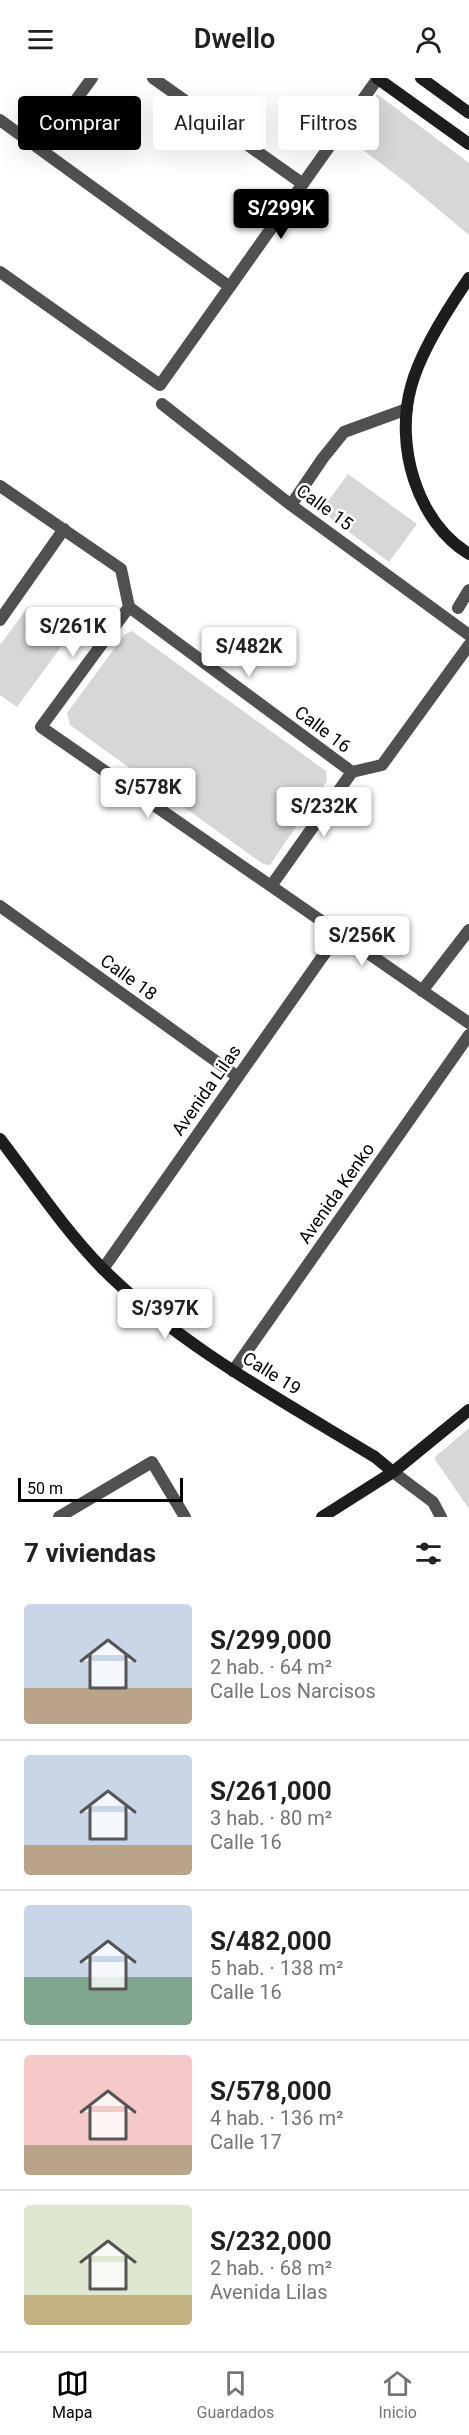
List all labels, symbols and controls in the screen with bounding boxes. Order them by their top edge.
icon: menu [24,23,57,56]
text: Dwello [194,23,275,55]
icon: person [412,23,445,56]
chip: Comprar [18,96,141,150]
chip: Alquilar [153,96,266,150]
chip: Filtros [278,96,379,150]
pin: S/299K [232,189,330,240]
text: S/299K [248,196,314,220]
street label: Calle 15 [293,480,357,534]
pin: S/261K [24,607,122,658]
text: S/261K [40,614,106,638]
pin: S/482K [200,627,298,678]
text: S/482K [216,634,282,658]
street label: Calle 16 [291,701,355,757]
pin: S/578K [99,768,197,819]
text: S/578K [115,775,181,799]
pin: S/232K [275,787,373,838]
text: S/232K [291,794,357,818]
pin: S/256K [313,916,411,967]
text: S/256K [329,923,395,947]
street label: Calle 18 [97,950,161,1004]
street label: Avenida Lilas [167,1041,245,1139]
street label: Avenida Kenko [294,1139,378,1247]
pin: S/397K [116,1289,214,1340]
text: S/397K [132,1296,198,1320]
street label: Calle 19 [239,1347,305,1399]
scale bar [18,1475,183,1502]
text: 50 m [27,1479,63,1498]
icon: filters [412,1537,445,1570]
text: 7 viviendas [24,1538,156,1568]
text: S/299,000 [210,1625,332,1655]
icon: home [72,1628,144,1700]
text: 2 hab. · 64 m² [210,1655,332,1679]
text: Calle Los Narcisos [210,1679,376,1703]
text: S/261,000 [210,1776,332,1806]
icon: home [72,1779,144,1851]
text: 3 hab. · 80 m² [210,1806,332,1830]
text: Calle 16 [210,1830,282,1854]
text: S/482,000 [210,1926,332,1956]
icon: home [72,1929,144,2001]
text: 5 hab. · 138 m² [210,1956,343,1980]
text: Calle 16 [210,1980,282,2004]
text: S/578,000 [210,2076,332,2106]
icon: home [72,2079,144,2151]
text: 4 hab. · 136 m² [210,2106,343,2130]
text: Calle 17 [210,2130,282,2154]
text: S/232,000 [210,2226,332,2256]
icon: home [72,2229,144,2301]
text: 2 hab. · 68 m² [210,2256,332,2280]
text: Avenida Lilas [210,2280,327,2304]
tab: Mapa [52,2367,92,2422]
tab: Guardados [197,2367,274,2422]
tab: Inicio [378,2367,417,2422]

